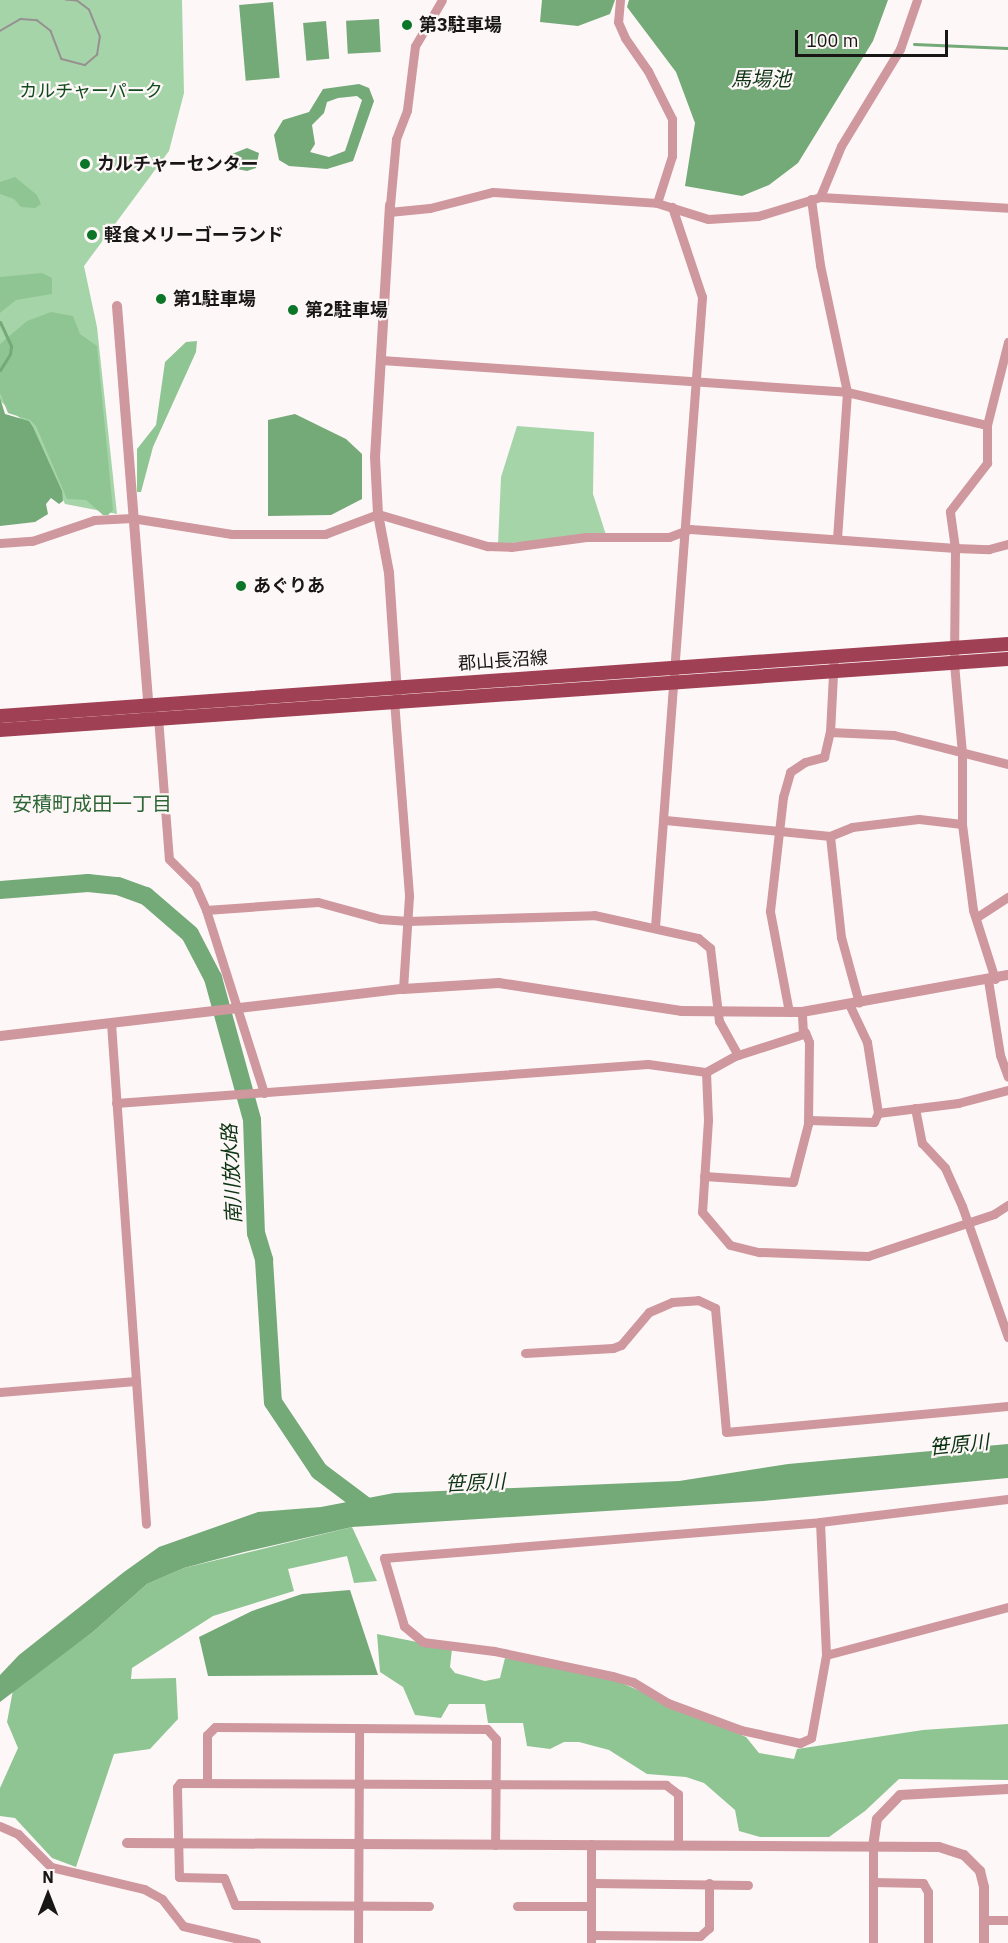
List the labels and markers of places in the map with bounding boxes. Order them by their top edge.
place label: 第3駐車場 [419,14,502,36]
marker: 第3駐車場 [400,18,414,32]
place label: カルチャーセンター [97,153,259,175]
marker: カルチャーセンター [78,157,92,171]
place label: 軽食メリーゴーランド [104,224,284,246]
marker: 軽食メリーゴーランド [85,228,99,242]
place label: 第1駐車場 [173,288,256,310]
marker: 第1駐車場 [154,292,168,306]
place label: 第2駐車場 [305,299,388,321]
marker: 第2駐車場 [286,303,300,317]
place label: あぐりあ [253,575,325,597]
marker: あぐりあ [234,579,248,593]

